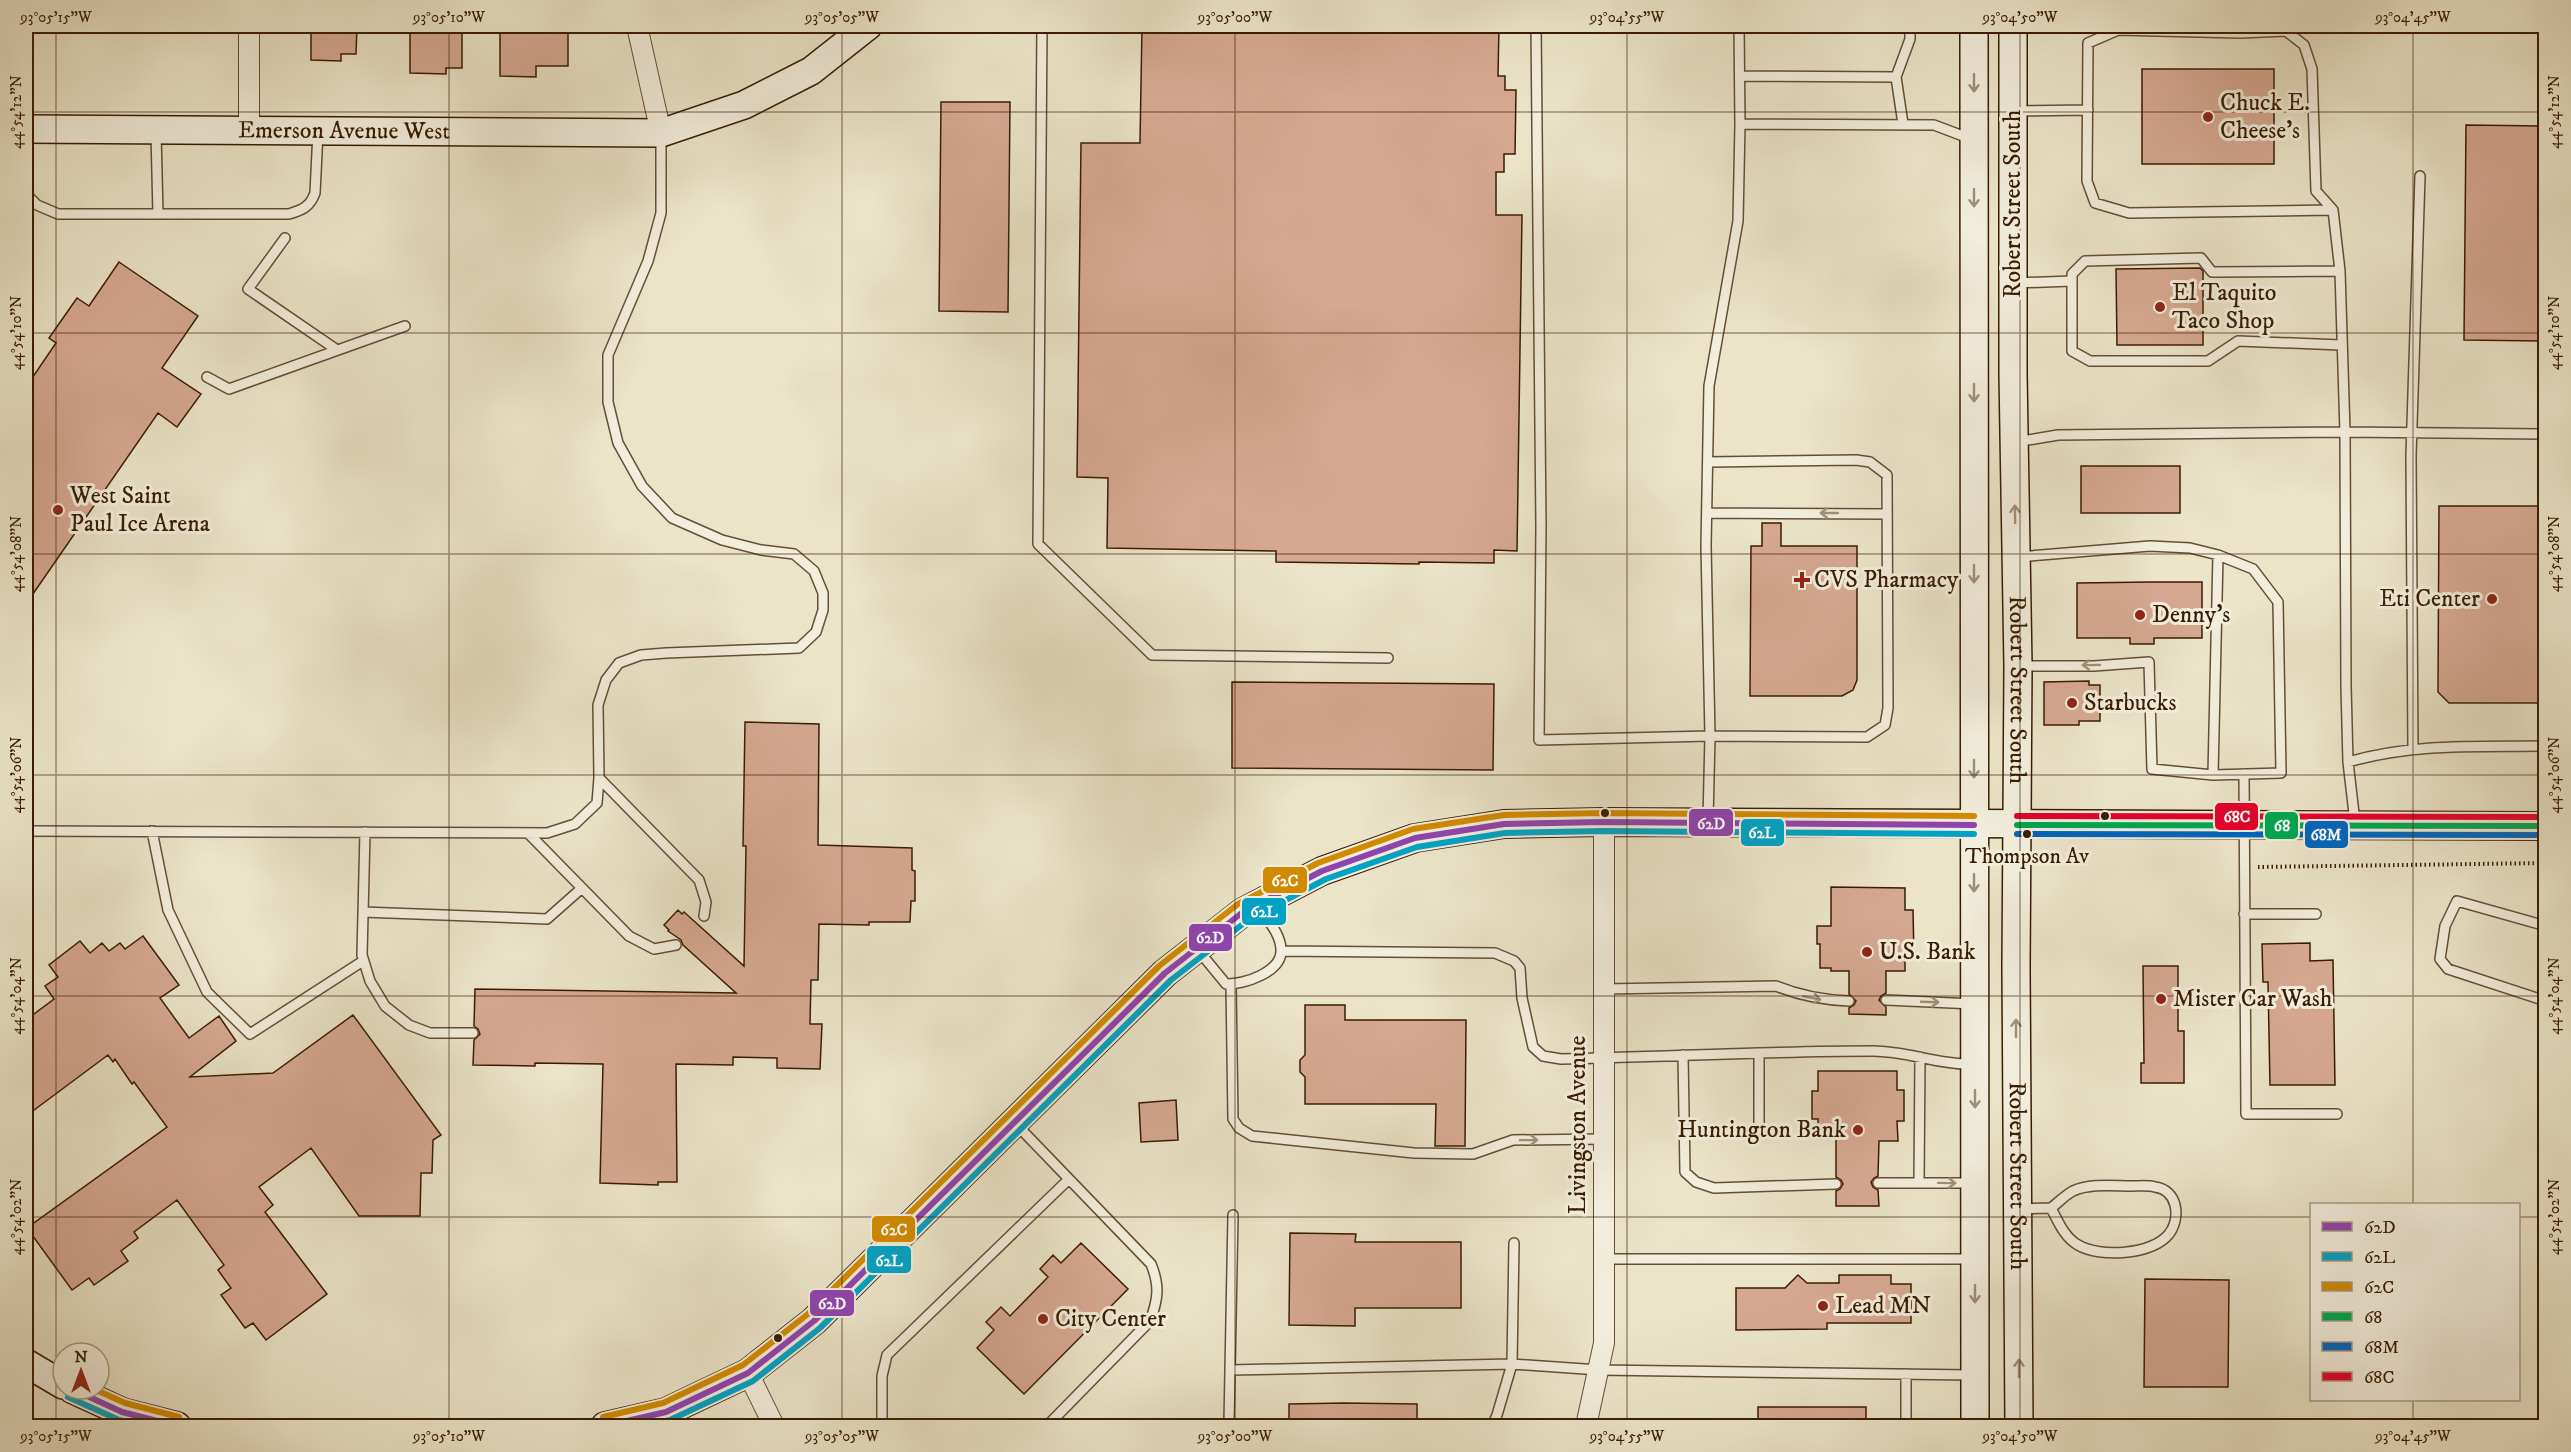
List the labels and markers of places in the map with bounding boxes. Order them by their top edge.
place label: Chuck E. Cheese's [2220,88,2310,146]
marker: Chuck E. Cheese's [2201,110,2215,124]
place label: El Taquito Taco Shop [2172,278,2276,336]
marker: El Taquito Taco Shop [2153,300,2167,314]
place label: West Saint Paul Ice Arena [69,481,211,539]
marker: West Saint Paul Ice Arena [51,503,65,517]
place label: CVS Pharmacy [1814,565,1959,595]
marker: CVS Pharmacy [1795,573,1809,587]
place label: Eti Center [2379,584,2480,614]
marker: Eti Center [2485,592,2499,606]
place label: Denny's [2152,600,2230,630]
marker: Denny's [2133,608,2147,622]
place label: Starbucks [2084,688,2176,718]
marker: Starbucks [2065,696,2079,710]
unlabelled marker [1599,807,1611,819]
unlabelled marker [2099,810,2111,822]
marker: Thompson Av [2021,828,2033,840]
place label: Thompson Av [1965,843,2089,870]
place label: U.S. Bank [1879,937,1976,967]
marker: U.S. Bank [1860,945,1874,959]
place label: Mister Car Wash [2173,984,2333,1014]
marker: Mister Car Wash [2154,992,2168,1006]
place label: Huntington Bank [1677,1115,1846,1145]
marker: Huntington Bank [1851,1123,1865,1137]
place label: Lead MN [1835,1291,1931,1321]
marker: Lead MN [1816,1299,1830,1313]
place label: City Center [1055,1304,1166,1334]
marker: City Center [1036,1312,1050,1326]
unlabelled marker [772,1332,784,1344]

